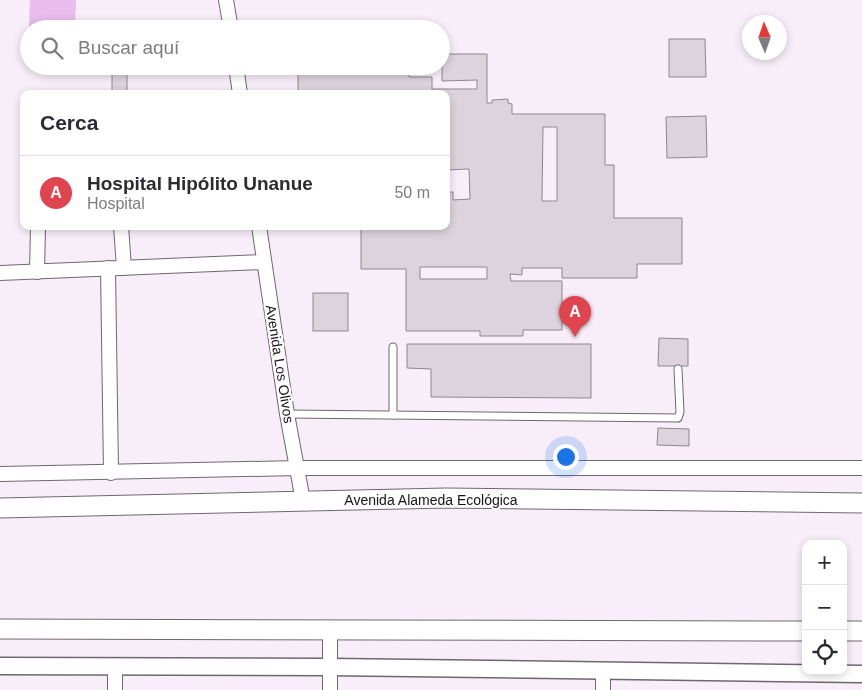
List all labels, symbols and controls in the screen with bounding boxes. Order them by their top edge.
north arrow [742,15,787,60]
search box [20,20,450,75]
icon: search [38,34,66,62]
text: Buscar aquí [78,37,179,58]
text: Cerca [40,111,98,134]
text: Hospital Hipólito Unanue [87,173,313,194]
text: A [50,184,62,201]
text: 50 m [394,184,430,201]
text: Hospital [87,195,145,212]
pin: A [559,296,591,337]
street label: Avenida Los Olivos [263,304,297,424]
your location [553,444,579,470]
street label: Avenida Alameda Ecológica [344,492,518,508]
map controls [802,540,847,675]
button: + [802,540,847,585]
button: − [802,585,847,630]
button: locate [802,630,847,675]

